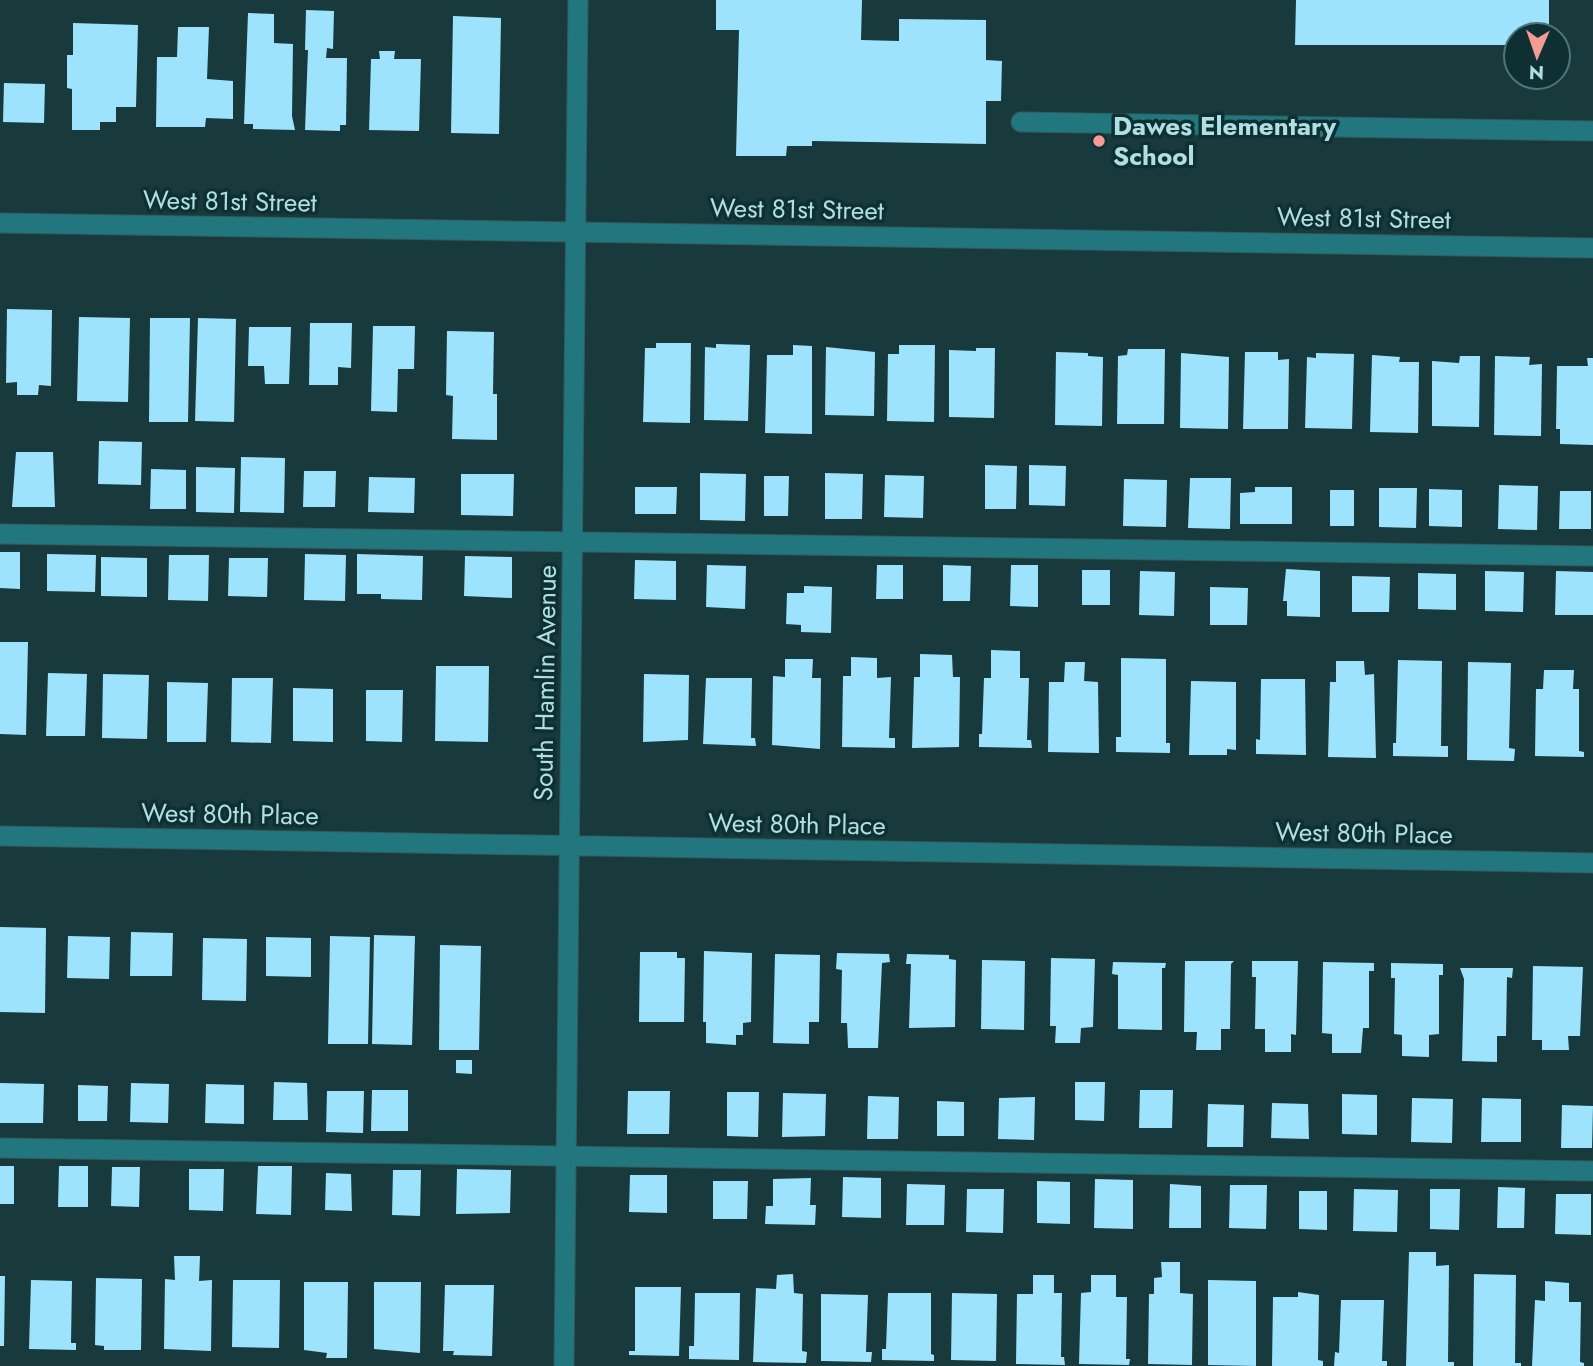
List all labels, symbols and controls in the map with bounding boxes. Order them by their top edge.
north arrow [1502,21,1572,91]
text: N [1528,59,1544,86]
place label: Dawes Elementary School [1113,107,1336,175]
marker: Dawes Elementary School [1091,133,1107,149]
street label: West 81st Street [143,180,318,222]
street label: West 81st Street [710,188,885,230]
street label: West 81st Street [1277,197,1452,239]
street label: South Hamlin Avenue [524,565,566,801]
street label: West 80th Place [141,793,319,835]
street label: West 80th Place [708,803,886,845]
street label: West 80th Place [1275,812,1453,854]

